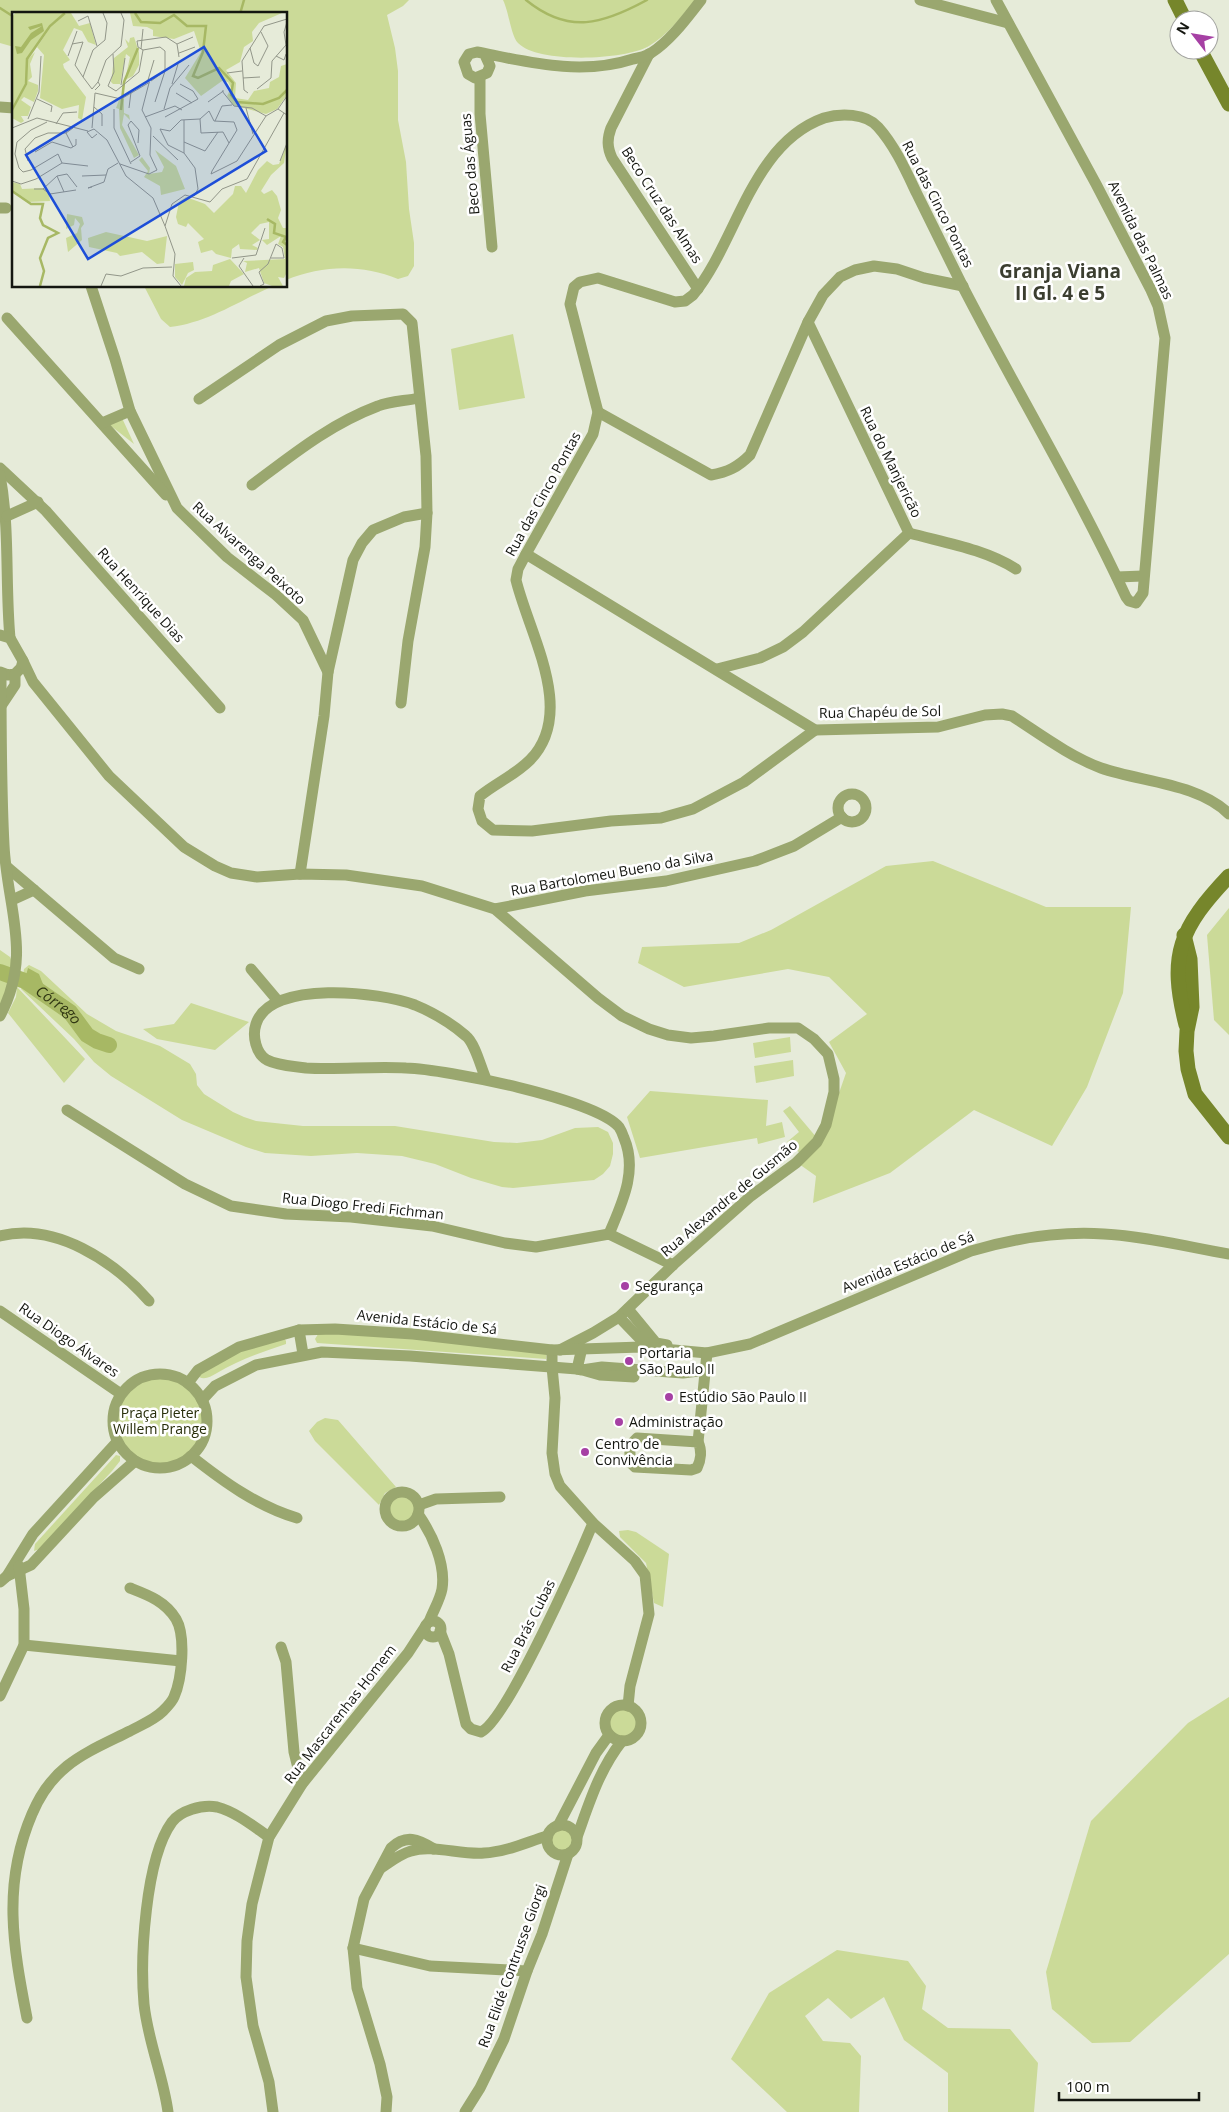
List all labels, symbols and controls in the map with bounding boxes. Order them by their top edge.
north arrow [1169,10,1219,60]
inset map [12,12,288,288]
text: N [1171,18,1194,38]
street label: Beco das Águas [456,112,483,216]
street label: Rua das Cinco Pontas [898,137,979,271]
street label: Beco Cruz das Almas [618,143,707,267]
street label: Avenida das Palmas [1105,177,1179,302]
district label: Granja Viana II Gl. 4 e 5 [999,258,1121,306]
street label: Rua do Manjericão [856,403,927,521]
street label: Rua das Cinco Pontas [500,428,585,560]
street label: Rua Alvarenga Peixoto [189,497,310,609]
street label: Rua Henrique Dias [94,543,189,646]
street label: Rua Chapéu de Sol [819,701,941,722]
street label: Rua Bartolomeu Bueno da Silva [509,845,715,900]
water label: Córrego [32,980,87,1028]
street label: Rua Alexandre de Gusmão [656,1135,801,1261]
street label: Rua Diogo Fredi Fichman [281,1188,445,1223]
street label: Avenida Estácio de Sá [839,1226,977,1297]
place label: Segurança [635,1276,703,1295]
marker: Segurança [619,1280,631,1292]
street label: Rua Diogo Álvares [16,1298,123,1381]
street label: Avenida Estácio de Sá [356,1305,498,1338]
place label: Portaria São Paulo II [639,1343,715,1378]
marker: Portaria São Paulo II [623,1355,635,1367]
place label: Estúdio São Paulo II [679,1387,807,1406]
marker: Estúdio São Paulo II [663,1391,675,1403]
park label: Praça Pieter Willem Prange [113,1403,207,1438]
place label: Administração [629,1412,723,1431]
marker: Administração [613,1416,625,1428]
place label: Centro de Convivência [595,1434,673,1469]
marker: Centro de Convivência [579,1446,591,1458]
street label: Rua Brás Cubas [496,1576,559,1675]
street label: Rua Mascarenhas Homem [279,1640,400,1787]
street label: Rua Elidé Contrusse Giorgi [473,1882,550,2050]
scale bar [1059,2070,1199,2102]
text: 100 m [1066,2076,1110,2096]

